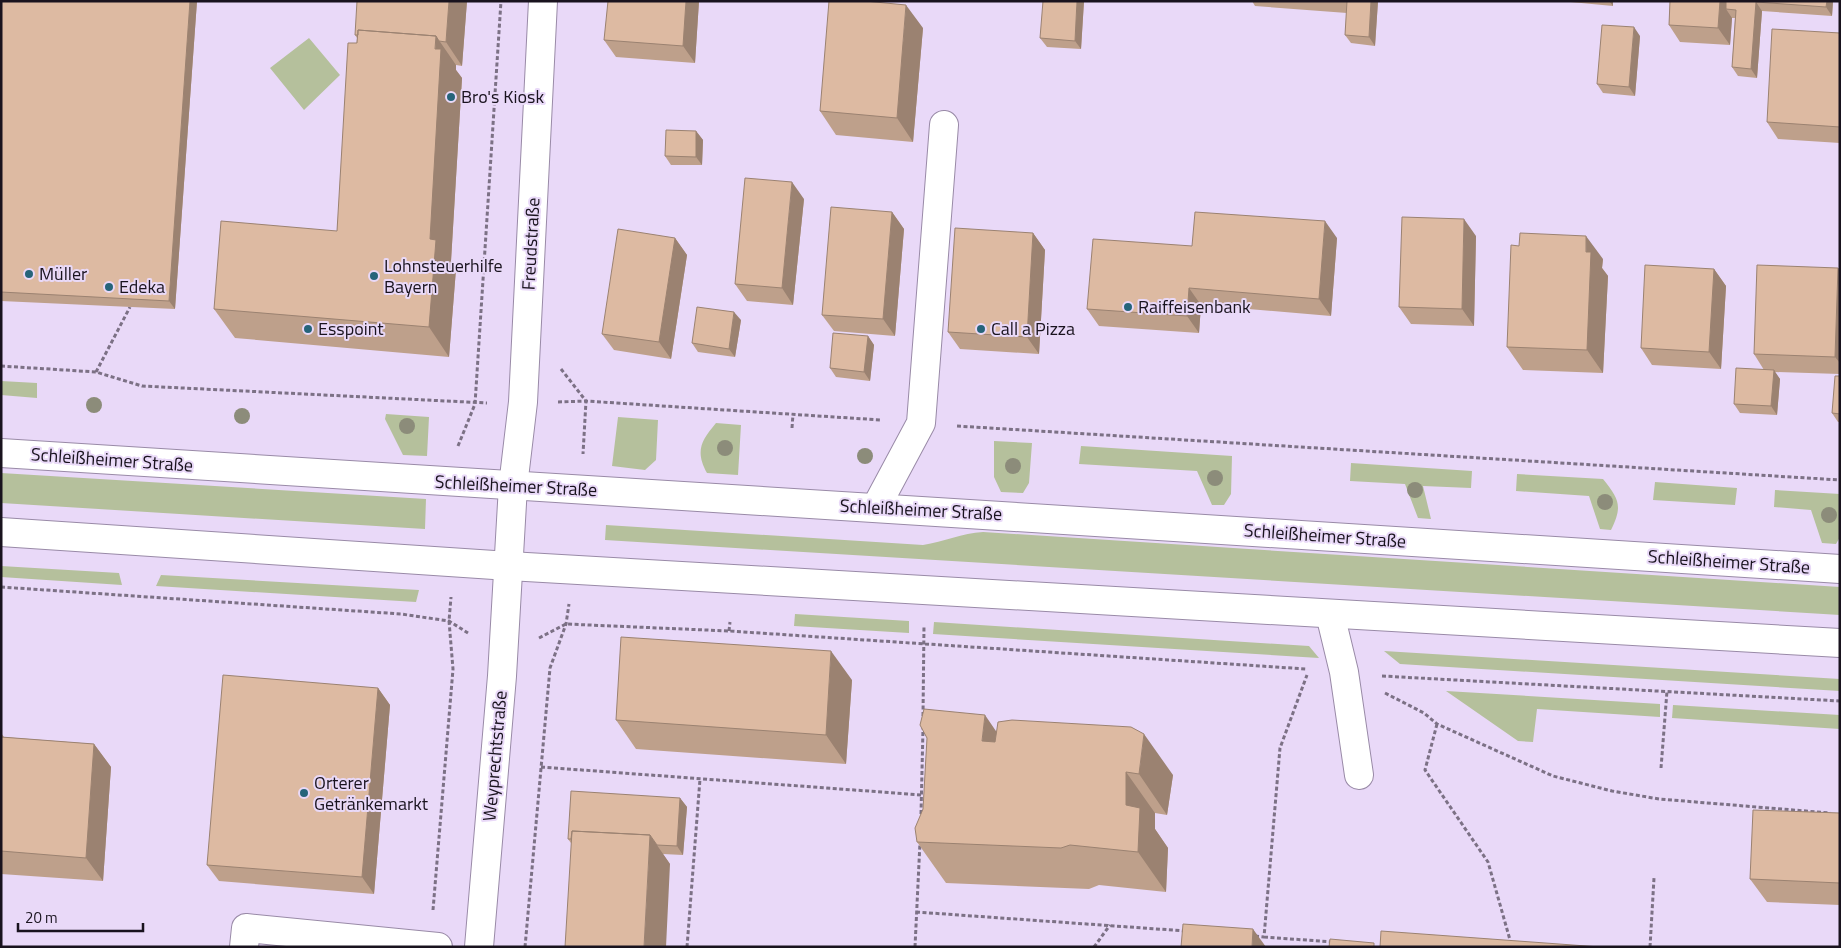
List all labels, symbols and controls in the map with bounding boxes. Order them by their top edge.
place label: Bro's Kiosk [461,83,544,110]
marker: Bro's Kiosk [445,91,457,103]
street label: Freudstraße [515,197,546,291]
place label: Lohnsteuerhilfe Bayern [384,252,503,300]
place label: Müller [39,260,87,287]
marker: Müller [23,268,35,280]
marker: Lohnsteuerhilfe Bayern [368,270,380,282]
place label: Edeka [119,273,165,300]
marker: Edeka [103,281,115,293]
place label: Raiffeisenbank [1138,293,1251,320]
marker: Raiffeisenbank [1122,301,1134,313]
place label: Esspoint [318,315,384,342]
place label: Call a Pizza [991,315,1075,342]
marker: Esspoint [302,323,314,335]
marker: Call a Pizza [975,323,987,335]
street label: Schleißheimer Straße [30,440,194,479]
street label: Schleißheimer Straße [434,468,598,503]
street label: Schleißheimer Straße [839,492,1003,527]
street label: Schleißheimer Straße [1243,516,1407,555]
street label: Schleißheimer Straße [1647,542,1811,581]
street label: Weyprechtstraße [475,690,514,822]
place label: Orterer Getränkemarkt [314,769,429,817]
marker: Orterer Getränkemarkt [298,787,310,799]
scale bar [18,900,142,932]
text: 20 m [25,906,58,929]

